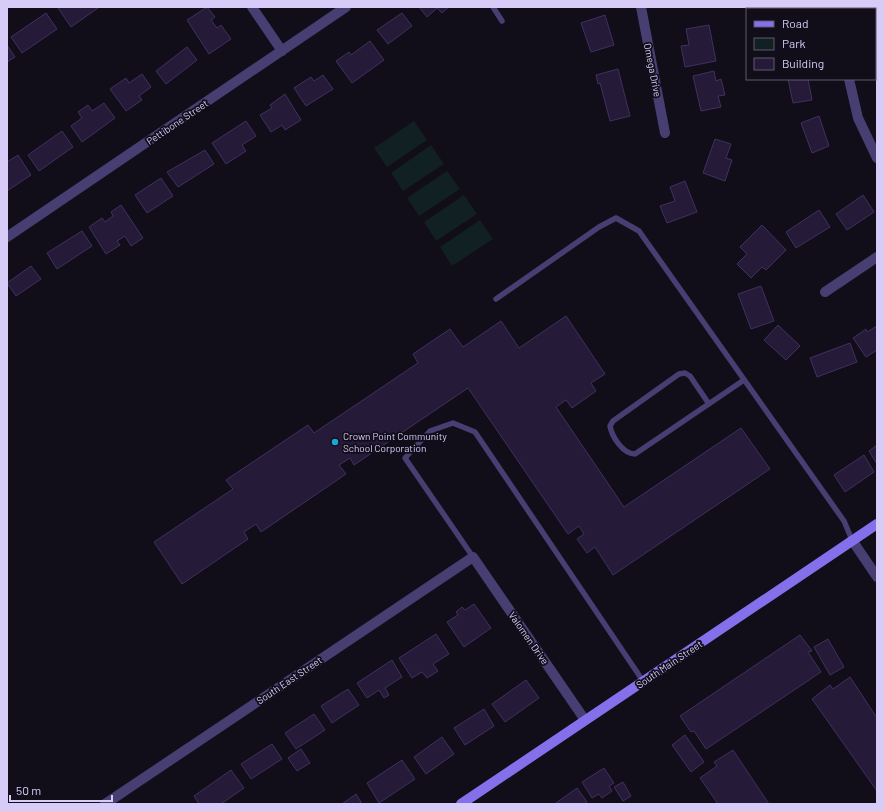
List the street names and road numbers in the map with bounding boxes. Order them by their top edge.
street label: Omega Drive [642,42,664,98]
street label: Pettibone Street [144,97,210,147]
street label: Valomen Drive [506,609,552,667]
street label: South Main Street [634,637,705,691]
street label: South East Street [254,653,324,706]

